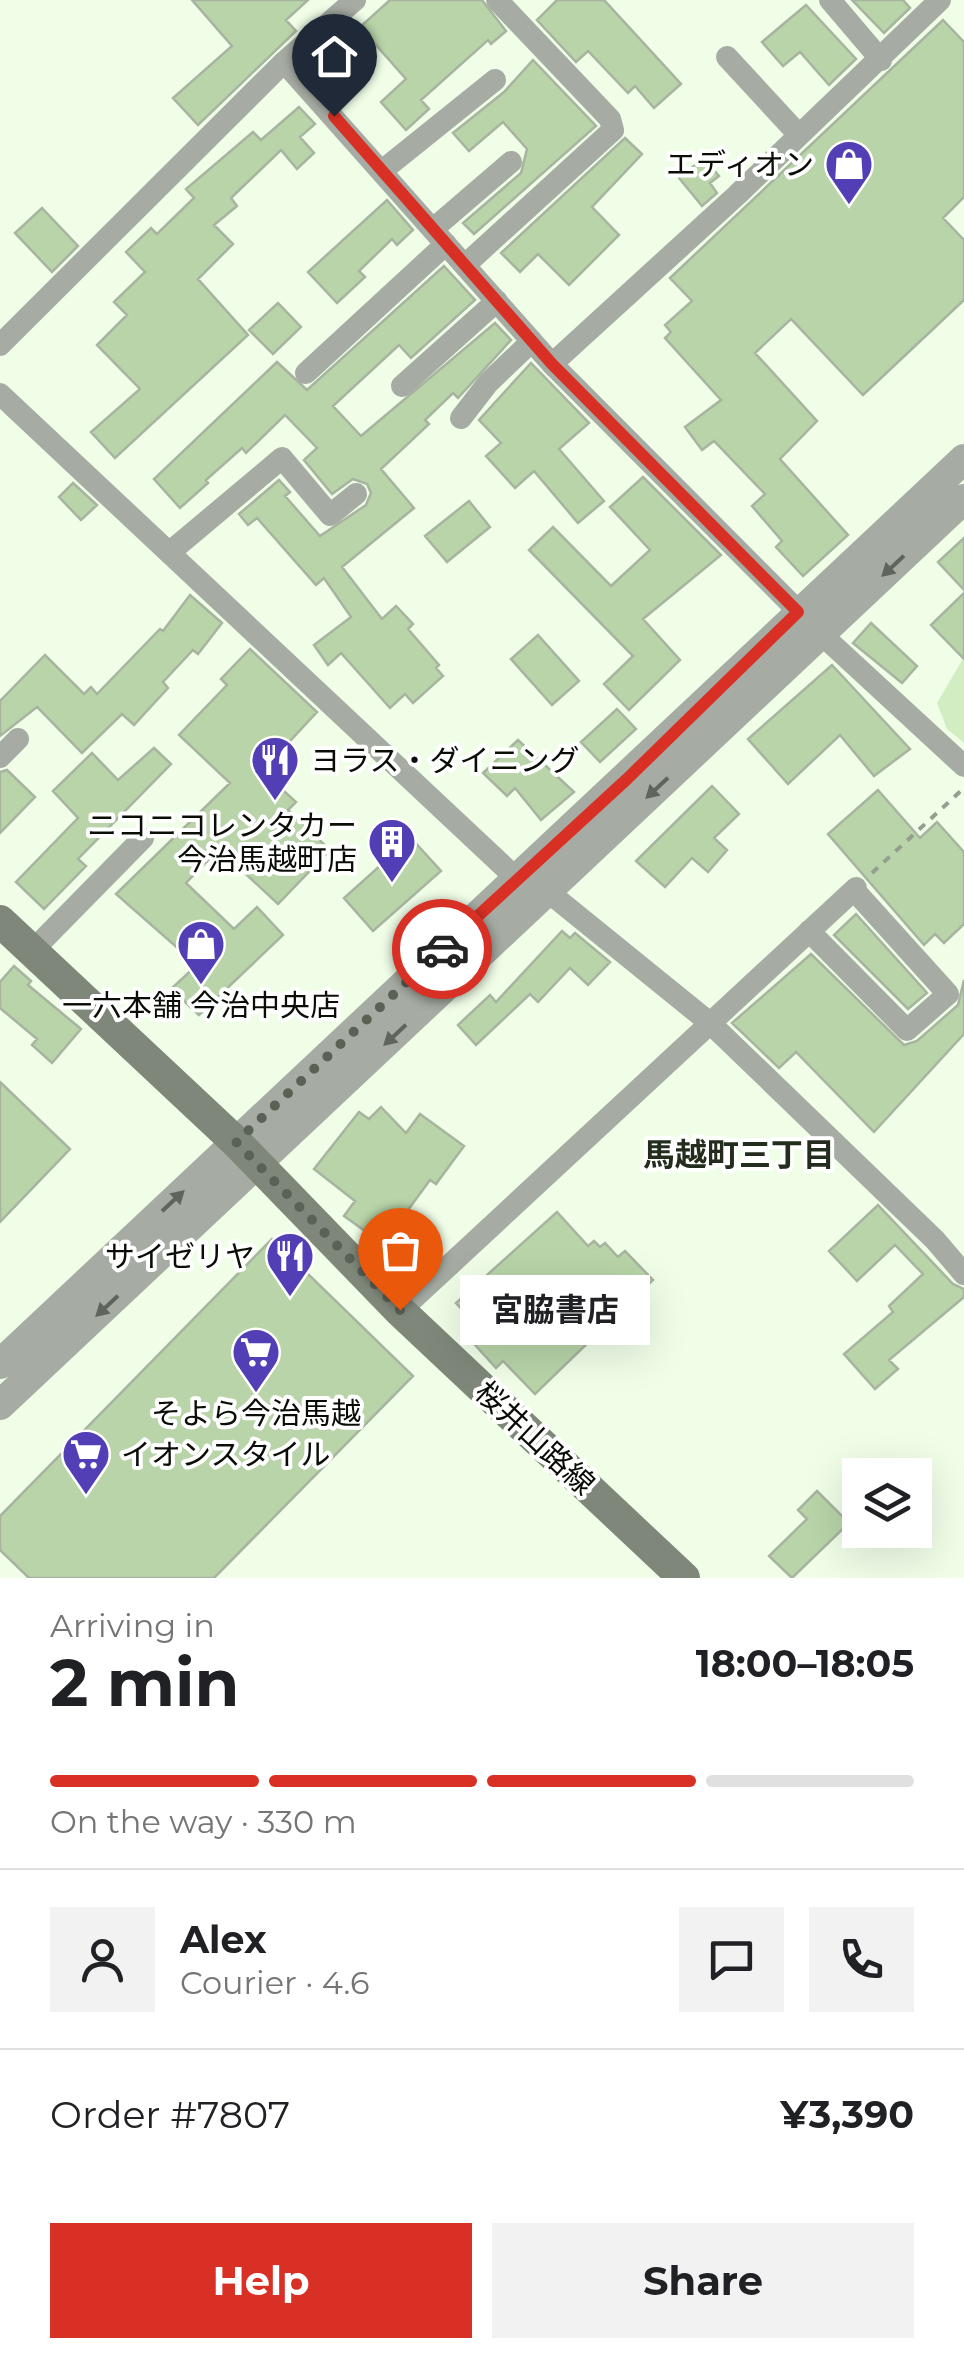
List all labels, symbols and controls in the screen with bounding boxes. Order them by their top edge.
pin [292,14,377,117]
icon: home [307,29,362,84]
shop icon: エディオン [823,138,875,206]
place label: エディオン [666,146,814,183]
one-way arrow [881,554,905,577]
restaurant icon: ヨラス・ダイニング [249,734,301,802]
place label: ヨラス・ダイニング [310,742,579,779]
one-way arrow [645,776,669,799]
place label: ニコニコレンタカー 今治馬越町店 [87,807,357,878]
building icon: ニコニコレンタカー 今治馬越町店 [366,816,418,884]
courier [392,899,492,999]
shop icon: 一六本舗 今治中央店 [175,918,227,986]
icon: car [415,922,470,977]
place label: 一六本舗 今治中央店 [62,987,340,1024]
one-way arrow [383,1023,407,1046]
district label: 馬越町三丁目 [643,1135,835,1174]
one-way arrow [160,1190,184,1213]
pin [358,1208,443,1311]
icon: bag [373,1223,428,1278]
restaurant icon: サイゼリヤ [264,1230,316,1298]
place label: サイゼリヤ [105,1238,255,1275]
callout: 宮脇書店 [460,1275,650,1345]
text: 宮脇書店 [491,1290,619,1329]
one-way arrow [96,1294,120,1317]
supermarket icon: そよら今治馬越 [230,1326,282,1394]
street label: 桜井山路線 [468,1373,602,1503]
place label: そよら今治馬越 [151,1395,361,1432]
supermarket icon: イオンスタイル [60,1428,112,1496]
place label: イオンスタイル [121,1436,330,1473]
map controls [842,1458,932,1548]
button: layers [842,1458,932,1548]
text: Arriving in [50,1606,215,1645]
text: 18:00–18:05 [696,1640,914,1687]
text: 2 min [50,1643,239,1722]
text: On the way · 330 m [50,1802,357,1841]
button: person [50,1907,155,2012]
button: chat [679,1907,784,2012]
button: phone [809,1907,914,2012]
text: Alex [180,1916,267,1963]
text: Courier · 4.6 [180,1963,369,2002]
text: Order #7807 [50,2091,290,2138]
text: ¥3,390 [780,2091,914,2138]
button: Help [50,2223,472,2338]
button: Share [492,2223,914,2338]

